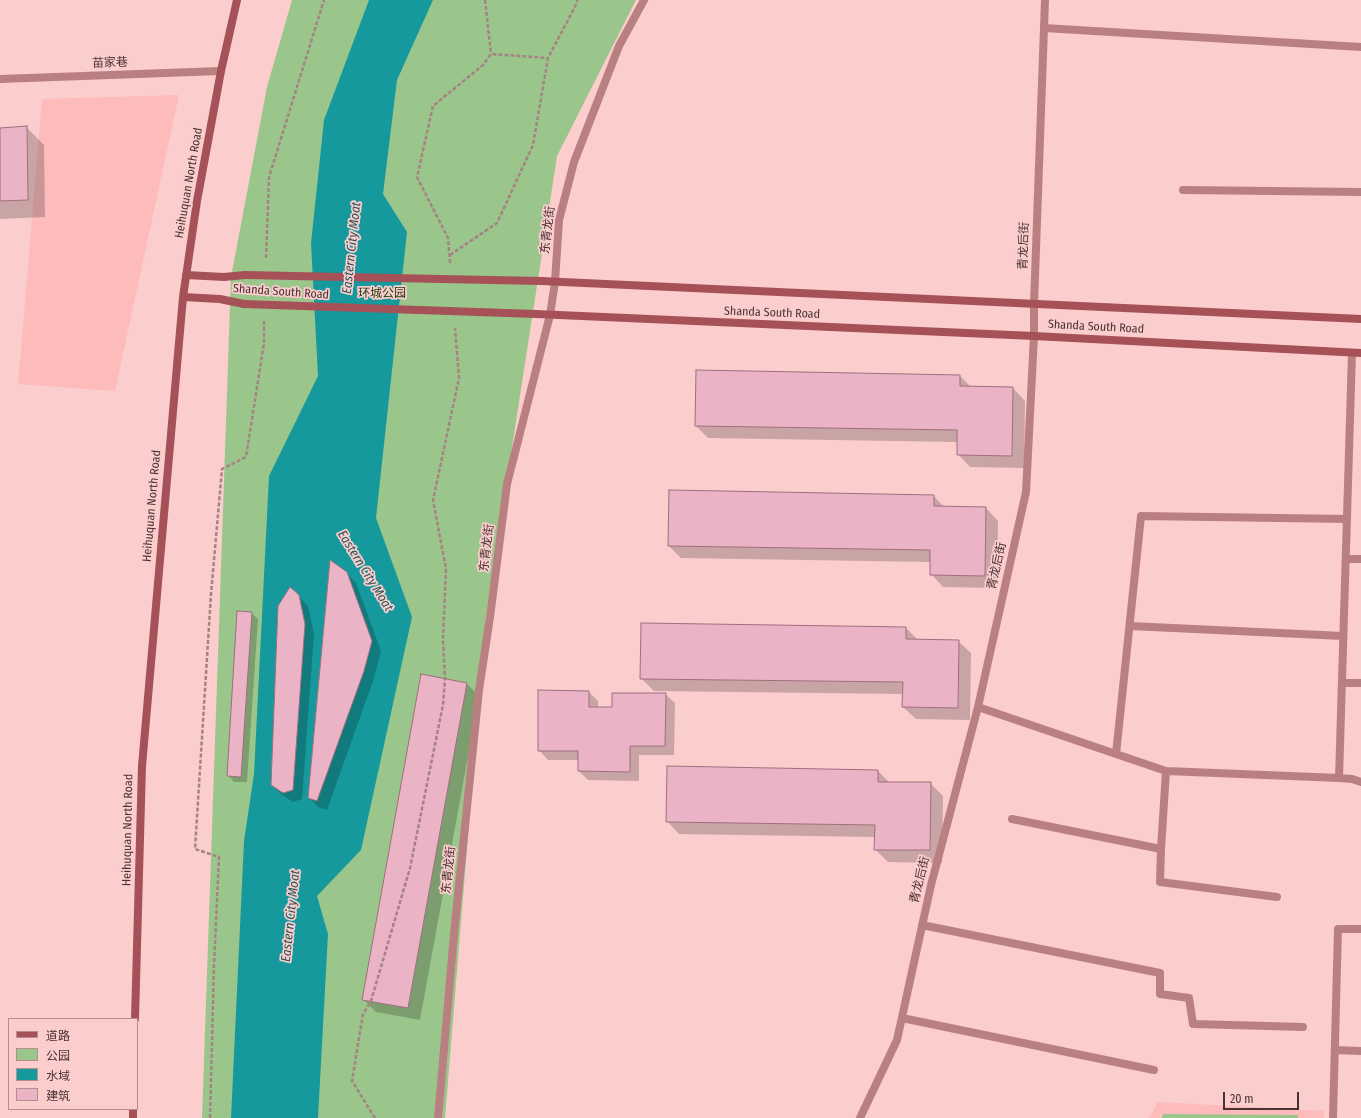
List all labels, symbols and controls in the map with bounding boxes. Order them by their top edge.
street label: 苗家巷 [92,55,128,71]
street label: Heihuquan North Road [172,126,206,240]
water label: Eastern City Moat [339,201,365,295]
street label: 东青龙街 [538,205,558,255]
street label: 青龙后街 [1016,222,1032,270]
street label: Shanda South Road [233,281,329,303]
park label: 环城公园 [358,287,406,301]
street label: Shanda South Road [724,304,820,322]
street label: Shanda South Road [1048,317,1144,337]
street label: Heihuquan North Road [140,449,164,563]
street label: 东青龙街 [477,523,497,573]
water label: Eastern City Moat [334,528,396,614]
street label: 青龙后街 [985,541,1009,591]
street label: Heihuquan North Road [120,774,136,886]
street label: 东青龙街 [439,845,459,895]
street label: 青龙后街 [907,855,933,905]
water label: Eastern City Moat [278,869,304,963]
legend [8,1018,138,1110]
text: 道路 [46,1029,70,1043]
text: 公园 [46,1049,70,1063]
text: 水域 [46,1069,70,1083]
scale bar [1225,1084,1301,1110]
text: 建筑 [46,1089,70,1103]
text: 20 m [1230,1092,1254,1106]

